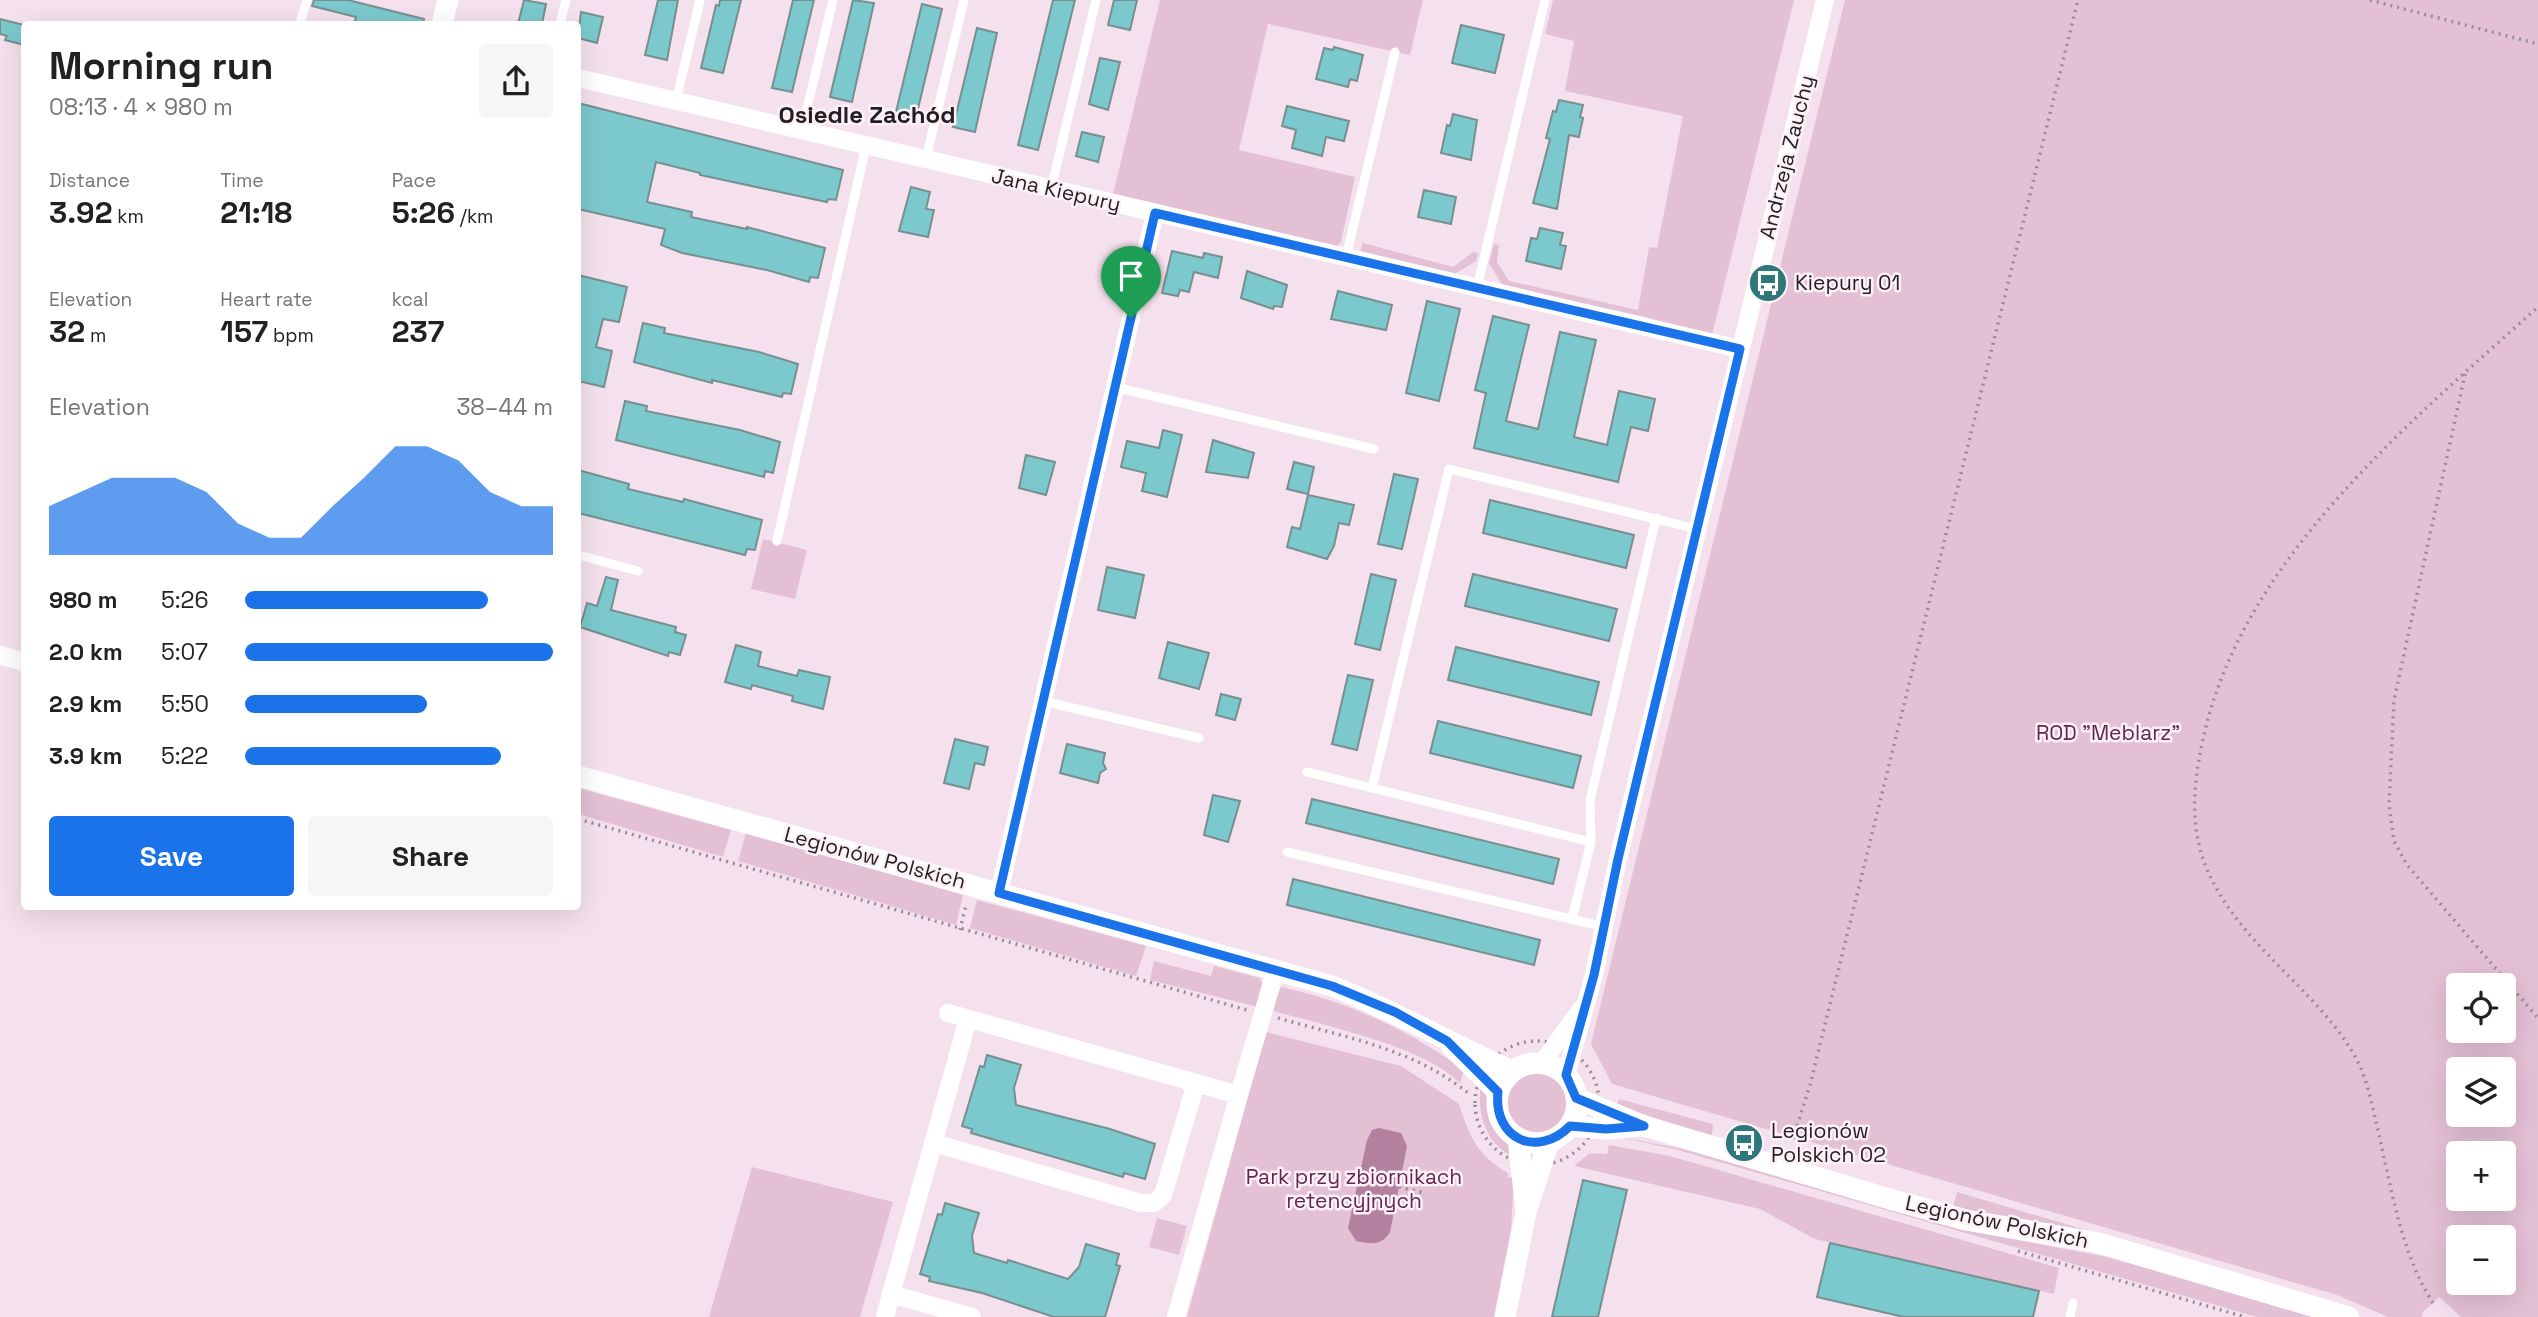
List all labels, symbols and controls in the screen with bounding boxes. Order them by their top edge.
text: Morning run [49,42,274,90]
button: share [479,44,553,118]
street label: Andrzeja Zauchy [1753,72,1820,242]
text: 08:13 · 4 × 980 m [49,92,233,122]
district label: Osiedle Zachód [779,99,955,130]
street label: Jana Kiepury [989,162,1123,218]
text: Distance [49,168,130,193]
text: Time [220,168,264,193]
text: Pace [392,168,436,193]
text: 3.92 [49,193,112,232]
text: 21:18 [220,193,292,232]
text: 5:26 [392,193,455,232]
text: km [112,204,144,229]
text: /km [455,204,493,229]
pin [1101,246,1161,318]
icon: arrive [1112,257,1150,295]
bus stop icon: Kiepury 01 [1747,262,1789,304]
place label: Kiepury 01 [1795,269,1900,296]
text: Elevation [49,287,132,312]
text: Heart rate [220,287,313,312]
text: kcal [392,287,428,312]
text: 32 [49,312,85,351]
text: 157 [220,312,268,351]
text: 237 [392,312,444,351]
text: m [85,323,106,348]
text: bpm [268,323,314,348]
text: Elevation [49,392,150,422]
text: 38–44 m [456,392,553,422]
text: 980 m [49,585,117,615]
text: 5:26 [161,585,209,615]
text: 2.0 km [49,637,123,667]
text: 5:07 [161,637,208,667]
text: 2.9 km [49,689,122,719]
text: 5:50 [161,689,209,719]
park label: ROD "Meblarz" [2036,719,2180,746]
text: 3.9 km [49,741,122,771]
text: 5:22 [161,741,208,771]
button: Save [49,816,294,896]
button: Share [308,816,553,896]
street label: Legionów Polskich [781,820,969,895]
map controls [2446,973,2516,1295]
button: locate [2446,973,2516,1043]
button: layers [2446,1057,2516,1127]
place label: Legionów Polskich 02 [1771,1117,1886,1168]
bus stop icon: Legionów Polskich 02 [1723,1122,1765,1164]
button: + [2446,1141,2516,1211]
park label: Park przy zbiornikach retencyjnych [1246,1163,1462,1214]
street label: Legionów Polskich [1903,1189,2091,1254]
button: − [2446,1225,2516,1295]

